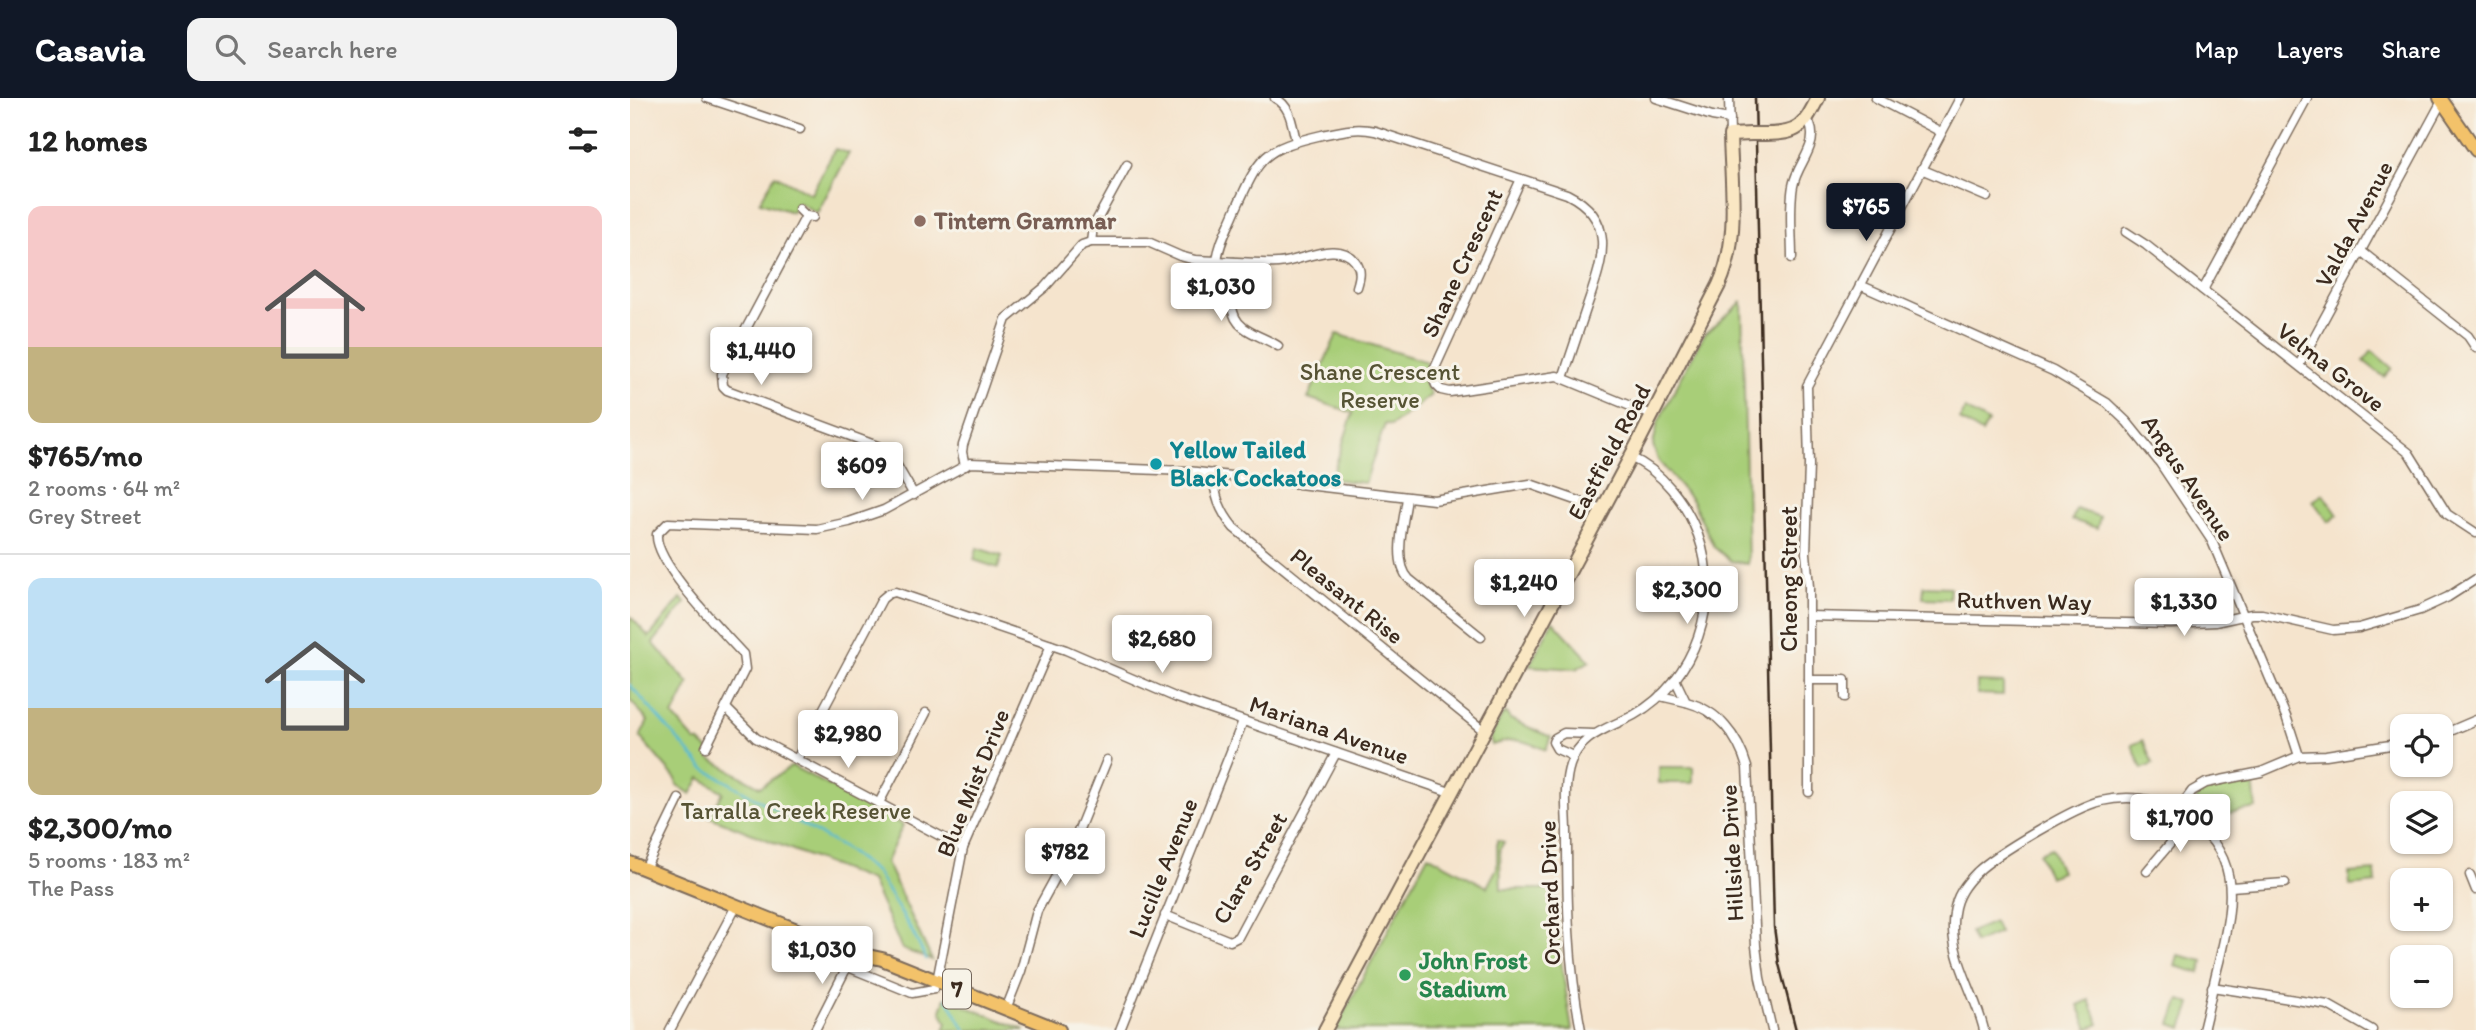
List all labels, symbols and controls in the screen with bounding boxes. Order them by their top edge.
search box [187,18,677,81]
text: Casavia [35,30,145,69]
icon: search [211,30,249,68]
text: Search here [267,33,398,65]
text: Map [2195,35,2239,64]
text: Layers [2277,35,2344,64]
text: Share [2382,35,2441,64]
icon: filters [564,121,602,159]
text: 12 homes [28,122,148,159]
street label: Valda Avenue [2308,156,2399,292]
street label: Shane Crescent [1414,184,1509,342]
pin: $765 [1825,184,1907,243]
text: $765 [1842,192,1890,220]
place label: Tintern Grammar [933,206,1117,235]
marker: Tintern Grammar [912,213,928,229]
icon: home [252,251,378,377]
pin: $1,030 [1164,264,1278,323]
text: $1,030 [1187,272,1255,300]
street label: Velma Grove [2272,316,2391,418]
pin: $1,440 [704,328,818,387]
text: $1,440 [726,336,796,364]
park label: Shane Crescent Reserve [1300,357,1460,414]
street label: Eastfield Road [1561,379,1657,525]
street label: Angus Avenue [2136,409,2241,546]
place label: Yellow Tailed Black Cockatoos [1169,435,1342,492]
text: $765/mo [28,437,143,474]
pin: $609 [821,442,903,502]
text: $609 [837,451,887,479]
marker: Yellow Tailed Black Cockatoos [1148,456,1164,472]
text: 2 rooms · 64 m² [28,474,180,502]
text: Grey Street [28,502,141,530]
street label: Cheong Street [1774,506,1803,652]
street label: Pleasant Rise [1285,541,1410,650]
pin: $1,240 [1467,560,1581,619]
pin: $2,300 [1630,566,1744,626]
text: $1,240 [1490,568,1558,596]
text: $2,300 [1652,575,1722,603]
pin: $1,330 [2127,578,2241,638]
street label: Ruthven Way [1956,585,2092,616]
text: $1,330 [2150,587,2218,615]
pin: $2,680 [1105,616,1219,675]
icon: home [252,623,378,749]
text: $2,680 [1128,624,1196,652]
street label: Mariana Avenue [1246,689,1413,770]
street label: Blue Mist Drive [930,705,1015,861]
pin: $2,980 [791,710,905,770]
map controls [2390,714,2453,1008]
button: locate [2390,714,2453,777]
text: $2,980 [814,719,882,747]
street label: Hillside Drive [1713,784,1750,922]
button: layers [2390,791,2453,854]
street label: Lucille Avenue [1121,794,1204,942]
pin: $1,700 [2123,794,2237,854]
park label: Tarralla Creek Reserve [681,796,911,825]
text: $1,700 [2146,803,2214,831]
street label: Clare Street [1206,807,1293,929]
text: $2,300/mo [28,809,172,846]
street label: Orchard Drive [1532,820,1567,966]
pin: $782 [1024,828,1106,888]
text: $782 [1041,837,1089,865]
text: 5 rooms · 183 m² [28,846,190,874]
button: + [2390,868,2453,931]
text: The Pass [28,874,114,902]
pin: $1,030 [765,926,879,986]
text: $1,030 [788,935,856,963]
button: − [2390,945,2453,1008]
place label: John Frost Stadium [1418,946,1527,1003]
marker: John Frost Stadium [1397,967,1413,983]
road number: 7 [943,970,971,1009]

